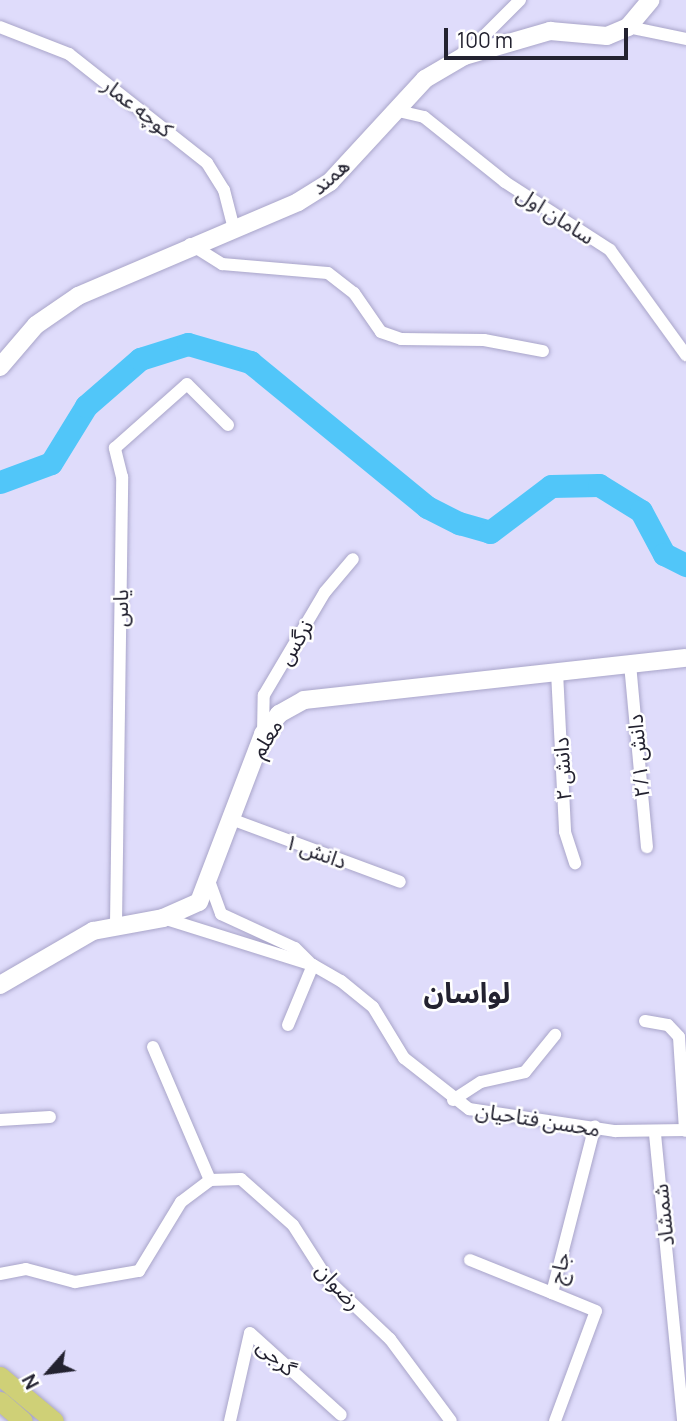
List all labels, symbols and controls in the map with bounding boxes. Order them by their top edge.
scale bar [448,14,632,58]
text: 100 m [457,26,513,54]
street label: کوچه عمار [98,72,178,142]
street label: همند [306,153,354,199]
street label: سامان اول [513,181,599,249]
street label: یاس [107,589,133,627]
street label: نرگس [272,615,318,669]
street label: دانش ۲/۱ [622,713,654,799]
street label: معلم [245,714,287,762]
street label: دانش ۲ [548,737,576,801]
street label: دانش ۱ [282,828,350,874]
district label: لواسان [424,975,510,1009]
street label: محسن فتاحیان [474,1097,602,1141]
street label: شمشاد [647,1183,679,1247]
street label: جاج [543,1250,575,1286]
street label: رضوان [311,1257,367,1315]
street label: گرجی [252,1333,302,1381]
north arrow [14,1337,84,1407]
text: N [16,1370,45,1394]

